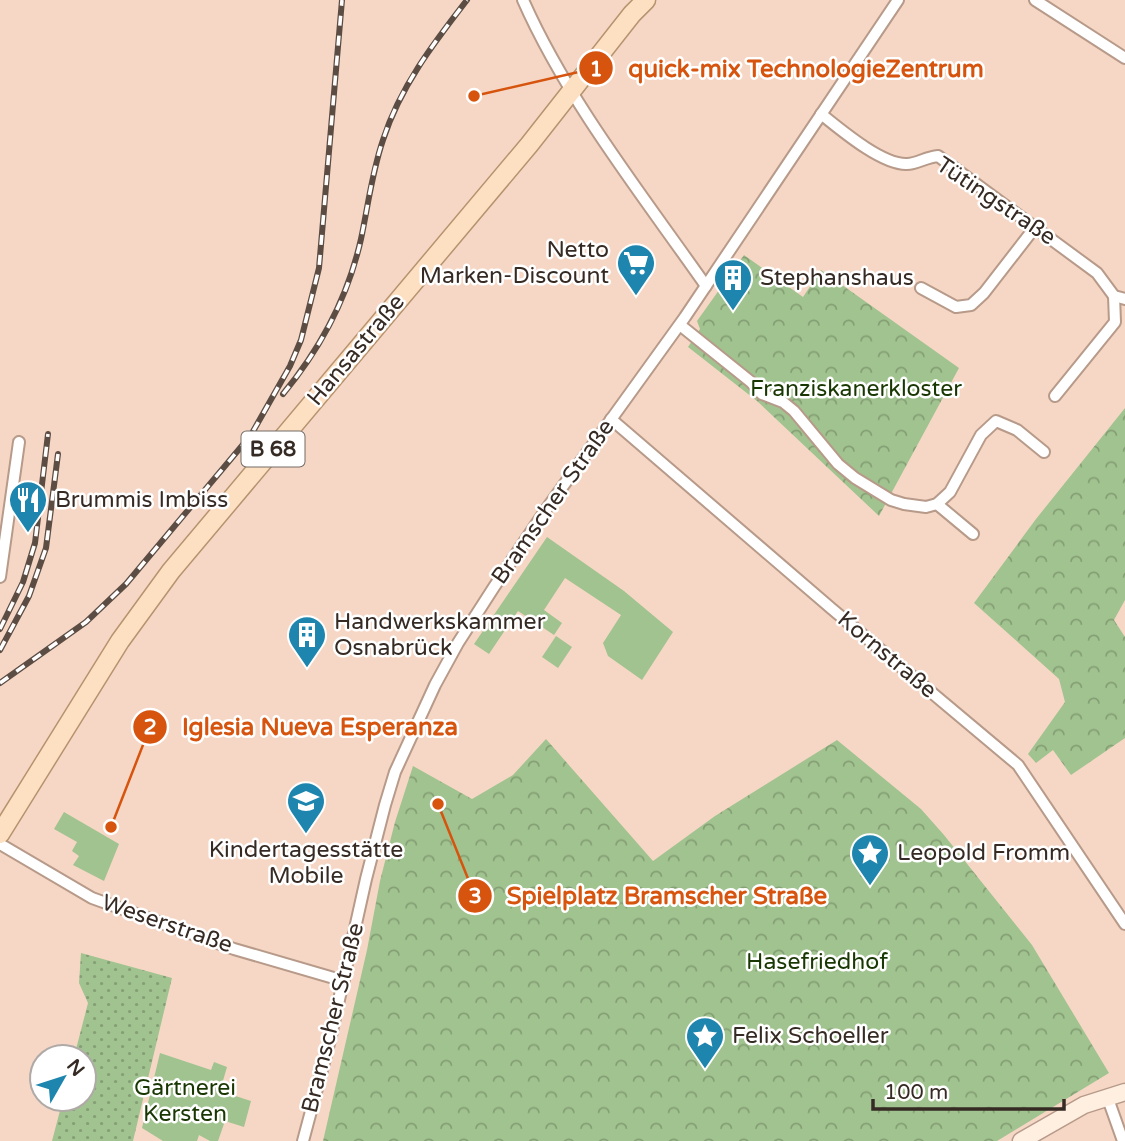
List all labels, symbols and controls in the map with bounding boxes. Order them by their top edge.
callout: quick-mix TechnologieZentrum [579,46,997,91]
text: quick-mix TechnologieZentrum [628,55,984,84]
text: 1 [589,57,603,82]
street label: Tütingstraße [931,151,1061,251]
place label: Netto Marken-Discount [420,236,609,290]
supermarket icon: Netto Marken-Discount [615,242,657,297]
building icon: Stephanshaus [712,257,754,312]
place label: Stephanshaus [760,264,914,292]
street label: Hansastraße [301,289,411,411]
park label: Franziskanerkloster [750,375,962,403]
street label: Bramscher Straße [486,414,620,590]
road number: B 68 [242,432,304,466]
restaurant icon: Brummis Imbiss [7,479,49,534]
place label: Brummis Imbiss [55,486,228,514]
street label: Kornstraße [832,605,942,705]
place label: Handwerkskammer Osnabrück [334,608,546,662]
building icon: Handwerkskammer Osnabrück [286,614,328,669]
callout: Iglesia Nueva Esperanza [133,704,471,749]
text: Iglesia Nueva Esperanza [182,713,458,742]
text: 2 [143,715,157,740]
school or university icon: Kindertagesstätte Mobile [285,780,327,835]
place icon: Leopold Fromm [849,832,891,887]
place label: Kindertagesstätte Mobile [209,836,403,890]
place label: Leopold Fromm [897,839,1070,867]
callout: Spielplatz Bramscher Straße [457,873,841,918]
text: Spielplatz Bramscher Straße [507,882,828,911]
text: 3 [468,884,482,909]
street label: Weserstraße [98,889,236,959]
street label: Bramscher Straße [296,920,370,1116]
park label: Hasefriedhof [746,948,888,976]
place icon: Felix Schoeller [684,1015,726,1070]
place label: Felix Schoeller [732,1022,889,1050]
north arrow [28,1043,98,1113]
text: N [62,1055,89,1081]
scale bar [873,1068,1064,1112]
park label: Gärtnerei Kersten [134,1074,236,1128]
text: 100 m [884,1080,948,1105]

